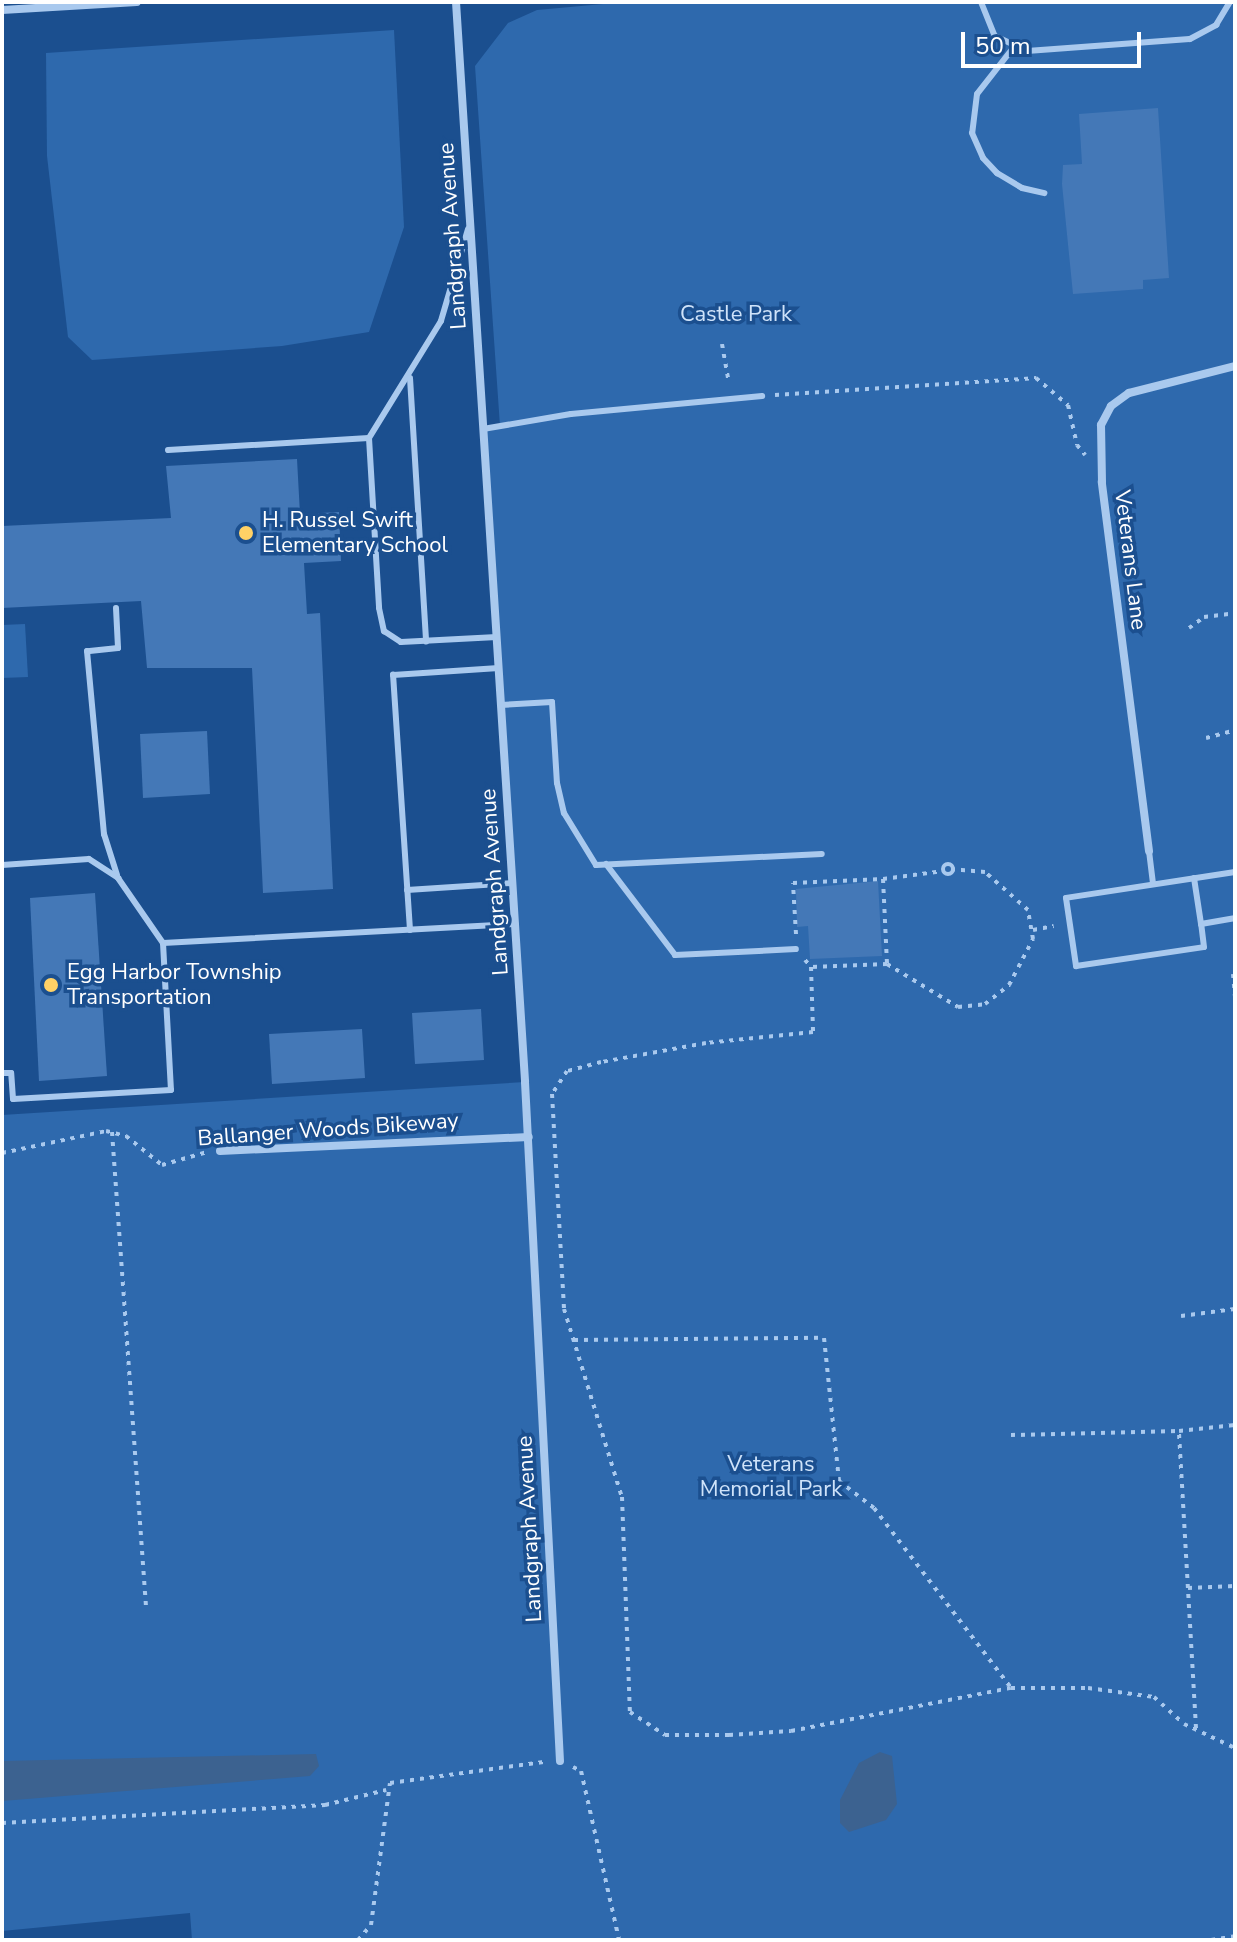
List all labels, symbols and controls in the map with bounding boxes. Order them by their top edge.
scale bar [965,16,1145,66]
text: 50 m [975,30,1031,62]
street label: Landgraph Avenue [433,142,473,330]
park label: Castle Park [680,302,792,328]
street label: Veterans Lane [1108,489,1152,631]
place label: H. Russel Swift Elementary School [262,507,448,558]
marker: H. Russel Swift Elementary School [237,524,255,542]
street label: Landgraph Avenue [475,788,515,976]
place label: Egg Harbor Township Transportation [67,959,282,1010]
marker: Egg Harbor Township Transportation [42,976,60,994]
street label: Ballanger Woods Bikeway [197,1108,459,1152]
street label: Landgraph Avenue [512,1435,548,1623]
park label: Veterans Memorial Park [700,1451,842,1502]

